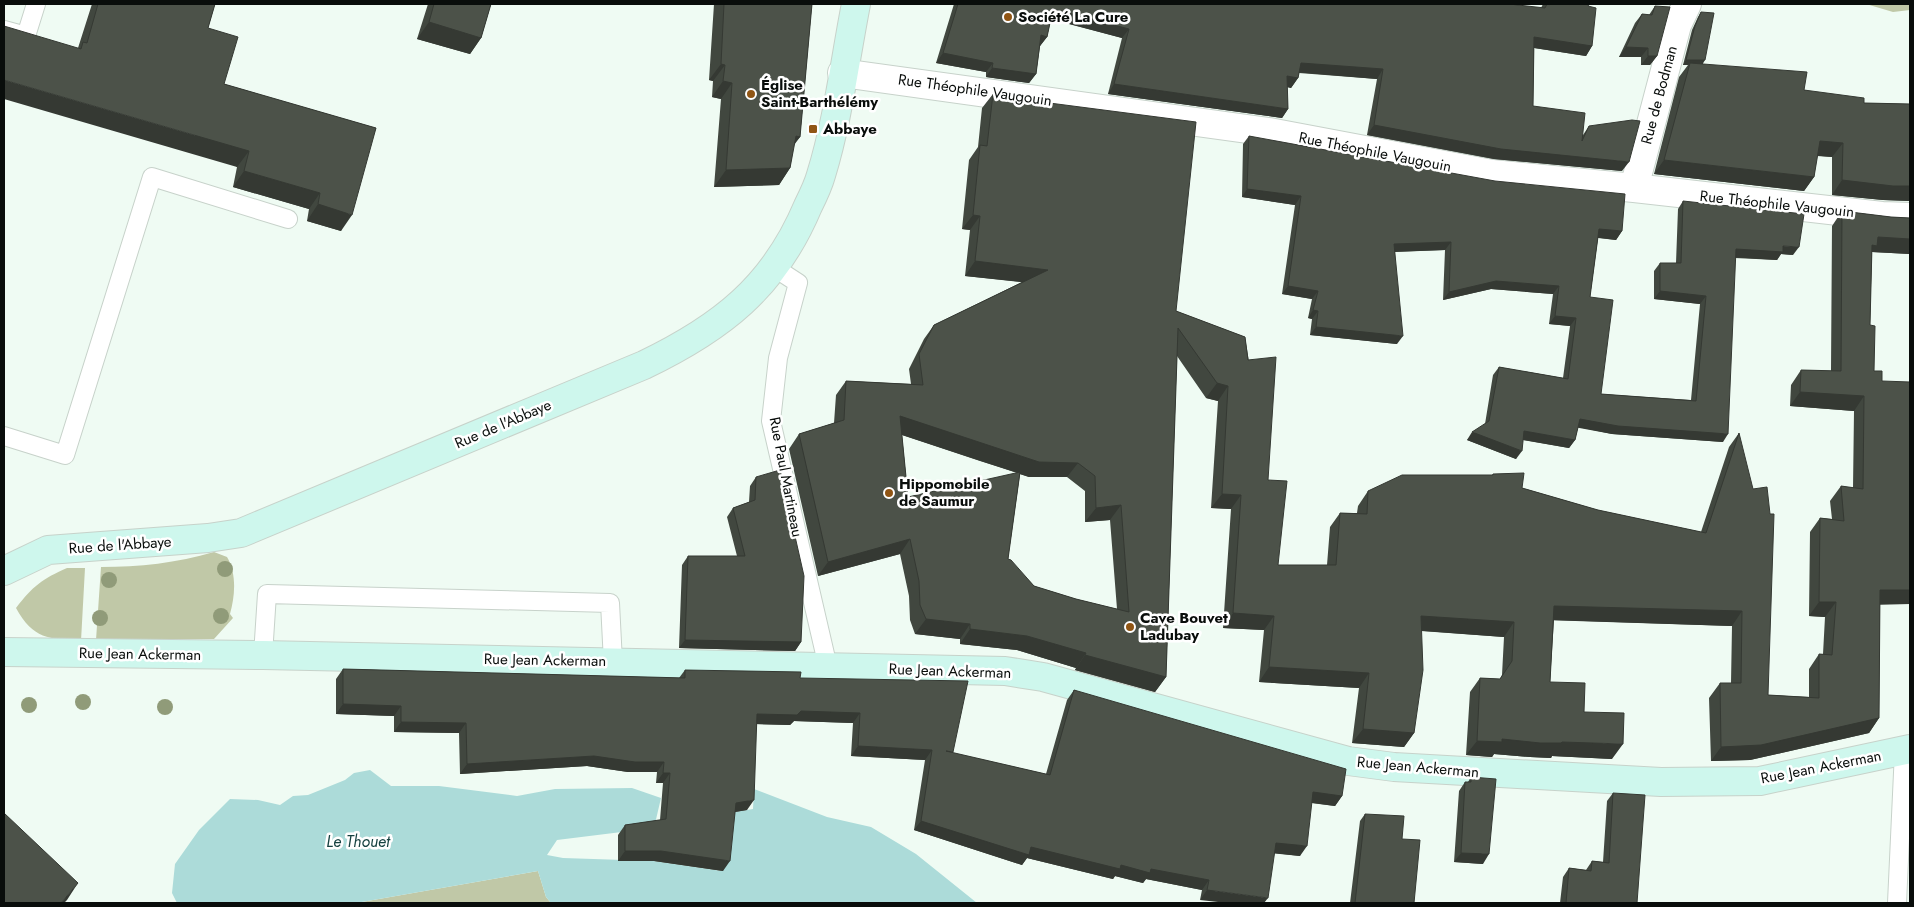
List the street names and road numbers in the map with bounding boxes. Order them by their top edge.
street label: Rue de Bodman [1635,43,1683,147]
street label: Rue Théophile Vaugouin [897,68,1053,112]
street label: Rue Théophile Vaugouin [1297,126,1453,178]
street label: Rue Théophile Vaugouin [1699,185,1855,223]
street label: Rue de l'Abbaye [451,394,555,454]
street label: Rue Paul Martineau [764,415,808,539]
street label: Rue de l'Abbaye [68,530,172,560]
street label: Rue Jean Ackerman [79,642,201,666]
street label: Rue Jean Ackerman [484,648,606,672]
street label: Rue Jean Ackerman [888,658,1012,684]
street label: Rue Jean Ackerman [1759,745,1883,789]
street label: Rue Jean Ackerman [1356,751,1480,783]

